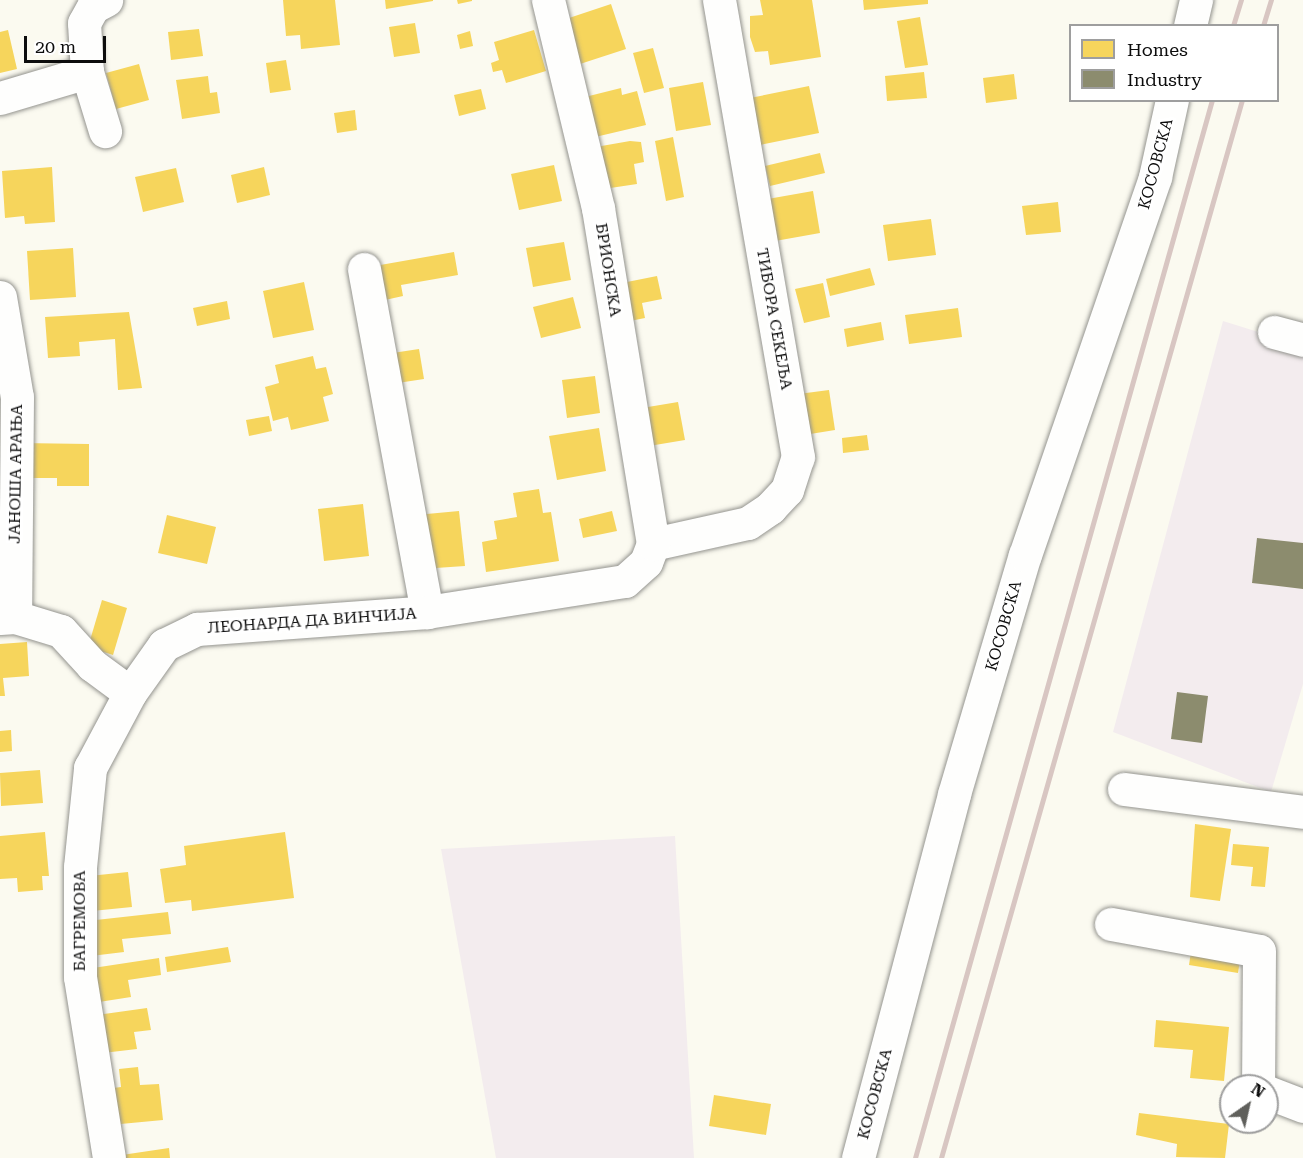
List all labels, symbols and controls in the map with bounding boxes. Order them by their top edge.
scale bar [27,24,110,62]
legend [1069,24,1279,102]
text: 20 m [35,36,76,57]
text: Homes [1127,39,1188,60]
text: Industry [1127,69,1202,90]
street label: КОСОВСКА [1135,117,1177,211]
street label: БРИОНСКА [591,222,625,318]
street label: ТИБОРА СЕКЕЉА [752,247,796,391]
street label: ЈАНОША АРАЊА [5,404,27,544]
street label: КОСОВСКА [982,579,1026,673]
street label: ЛЕОНАРДА ДА ВИНЧИЈА [207,604,417,638]
street label: БАГРЕМОВА [70,870,90,972]
street label: КОСОВСКА [854,1047,896,1141]
north arrow [1219,1074,1279,1134]
text: N [1248,1079,1269,1102]

